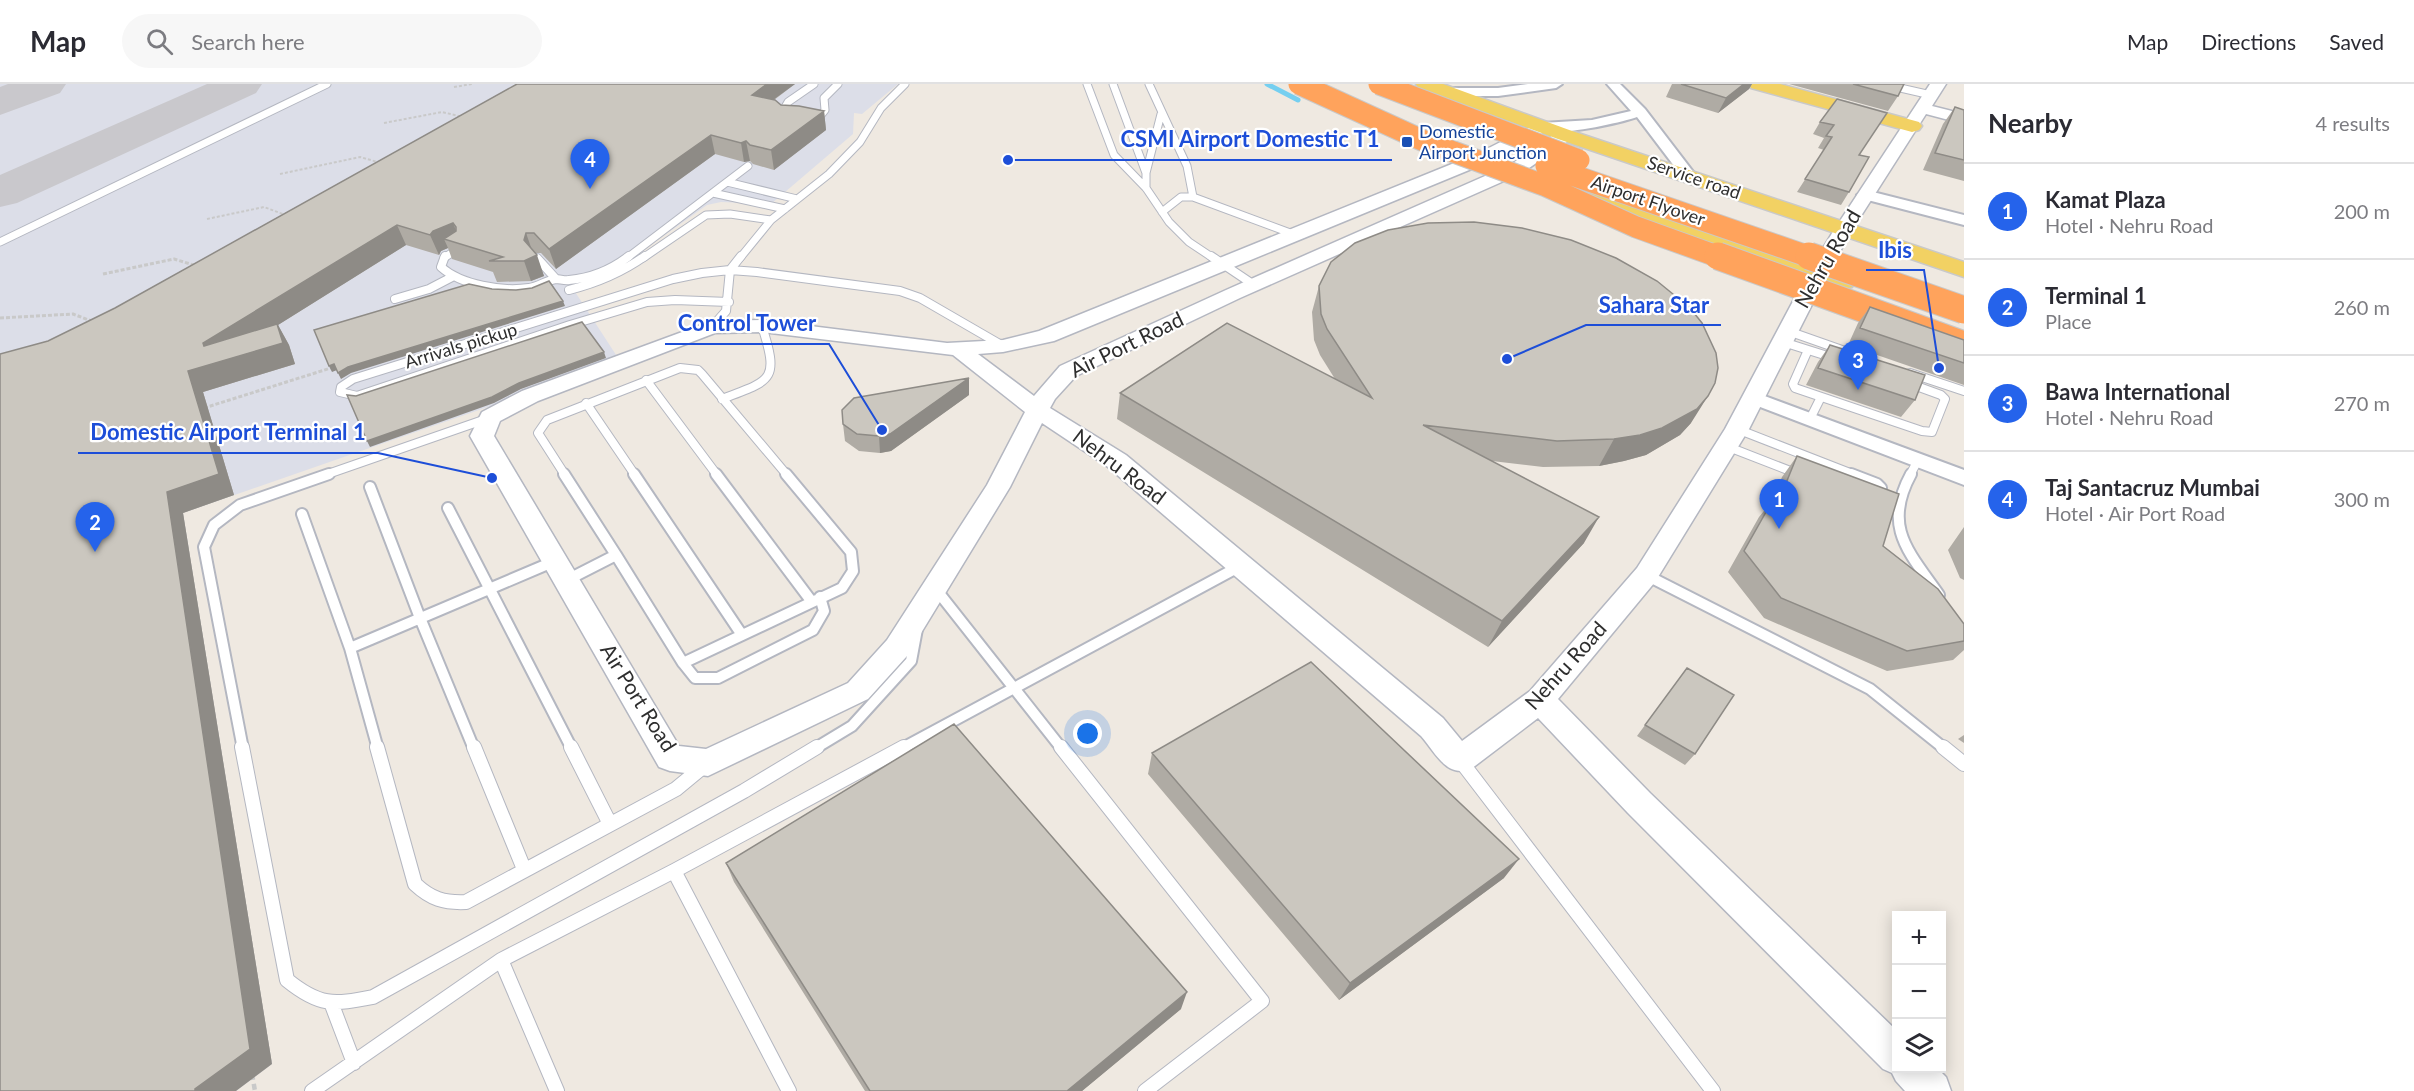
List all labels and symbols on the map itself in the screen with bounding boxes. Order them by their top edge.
callout: CSMI Airport Domestic T1 [1107,120,1392,160]
place label: Domestic Airport Junction [1419,120,1547,163]
text: CSMI Airport Domestic T1 [1121,125,1379,152]
marker: Domestic Airport Junction [1400,135,1414,149]
pin: 4 [570,140,610,189]
street label: Service road [1645,151,1744,203]
street label: Airport Flyover [1588,170,1709,230]
street label: Nehru Road [1788,204,1865,312]
callout: Ibis [1866,230,1924,270]
text: Ibis [1878,236,1912,263]
callout: Sahara Star [1586,285,1721,325]
text: Sahara Star [1599,291,1710,318]
callout: Control Tower [665,304,829,344]
street label: Air Port Road [1066,305,1187,382]
text: Control Tower [678,309,817,336]
street label: Arrivals pickup [402,317,520,373]
pin: 3 [1838,340,1878,390]
callout: Domestic Airport Terminal 1 [78,413,378,453]
text: Domestic Airport Terminal 1 [90,418,366,445]
street label: Nehru Road [1069,423,1171,509]
pin: 1 [1760,480,1798,529]
pin: 2 [76,502,115,552]
street label: Nehru Road [1519,616,1611,714]
street label: Air Port Road [596,638,682,756]
your location [1073,719,1102,748]

